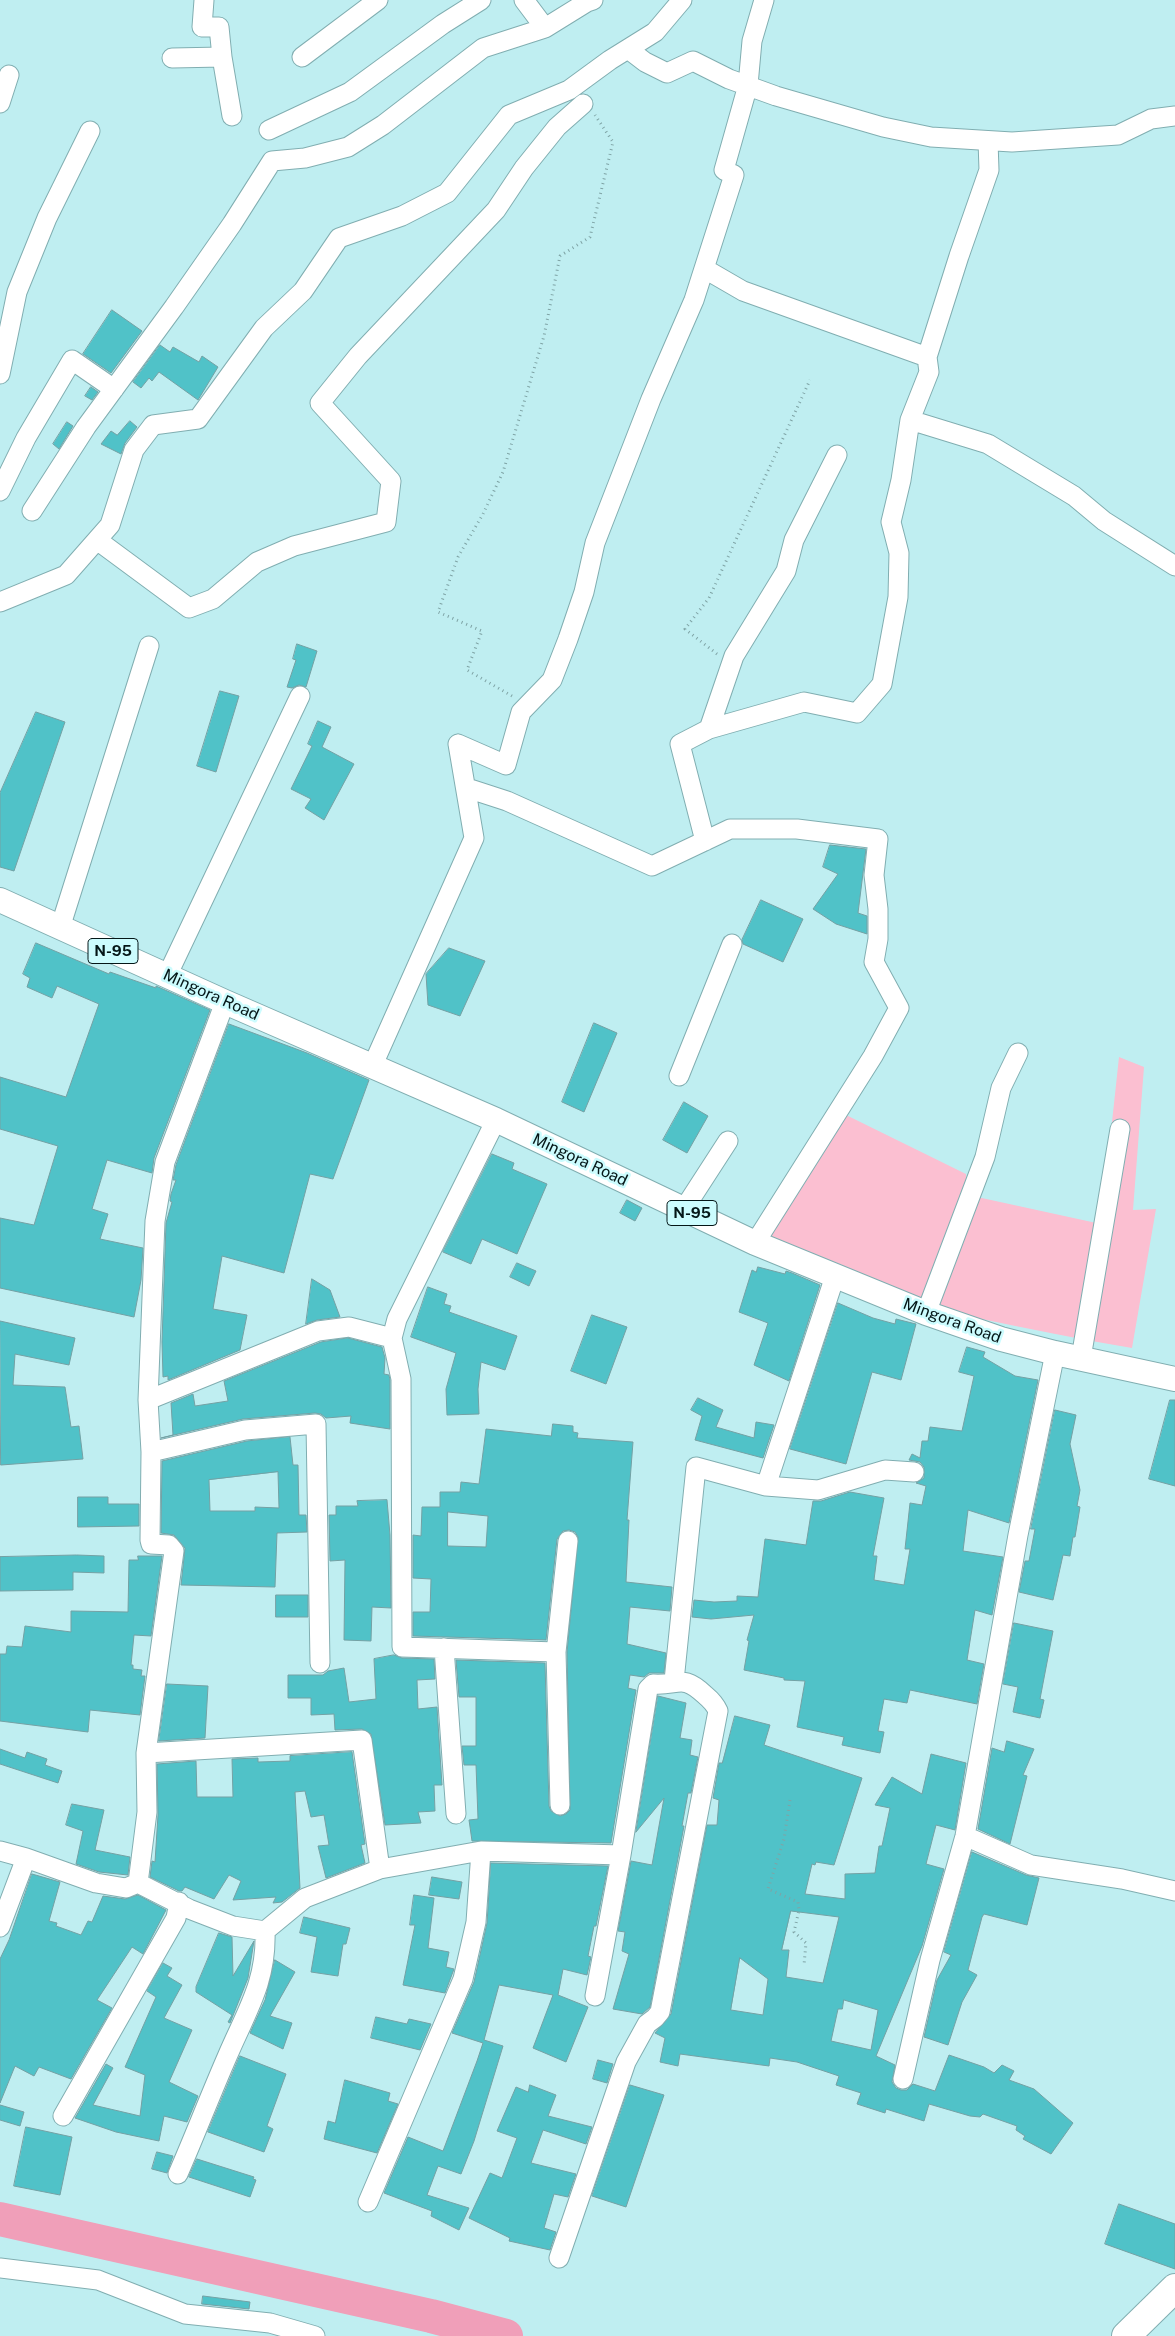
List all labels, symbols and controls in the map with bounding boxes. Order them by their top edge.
road number: N-95 [88,938,138,964]
street label: Mingora Road [160,965,262,1025]
street label: Mingora Road [529,1130,631,1190]
road number: N-95 [667,1200,717,1226]
street label: Mingora Road [900,1294,1004,1348]

